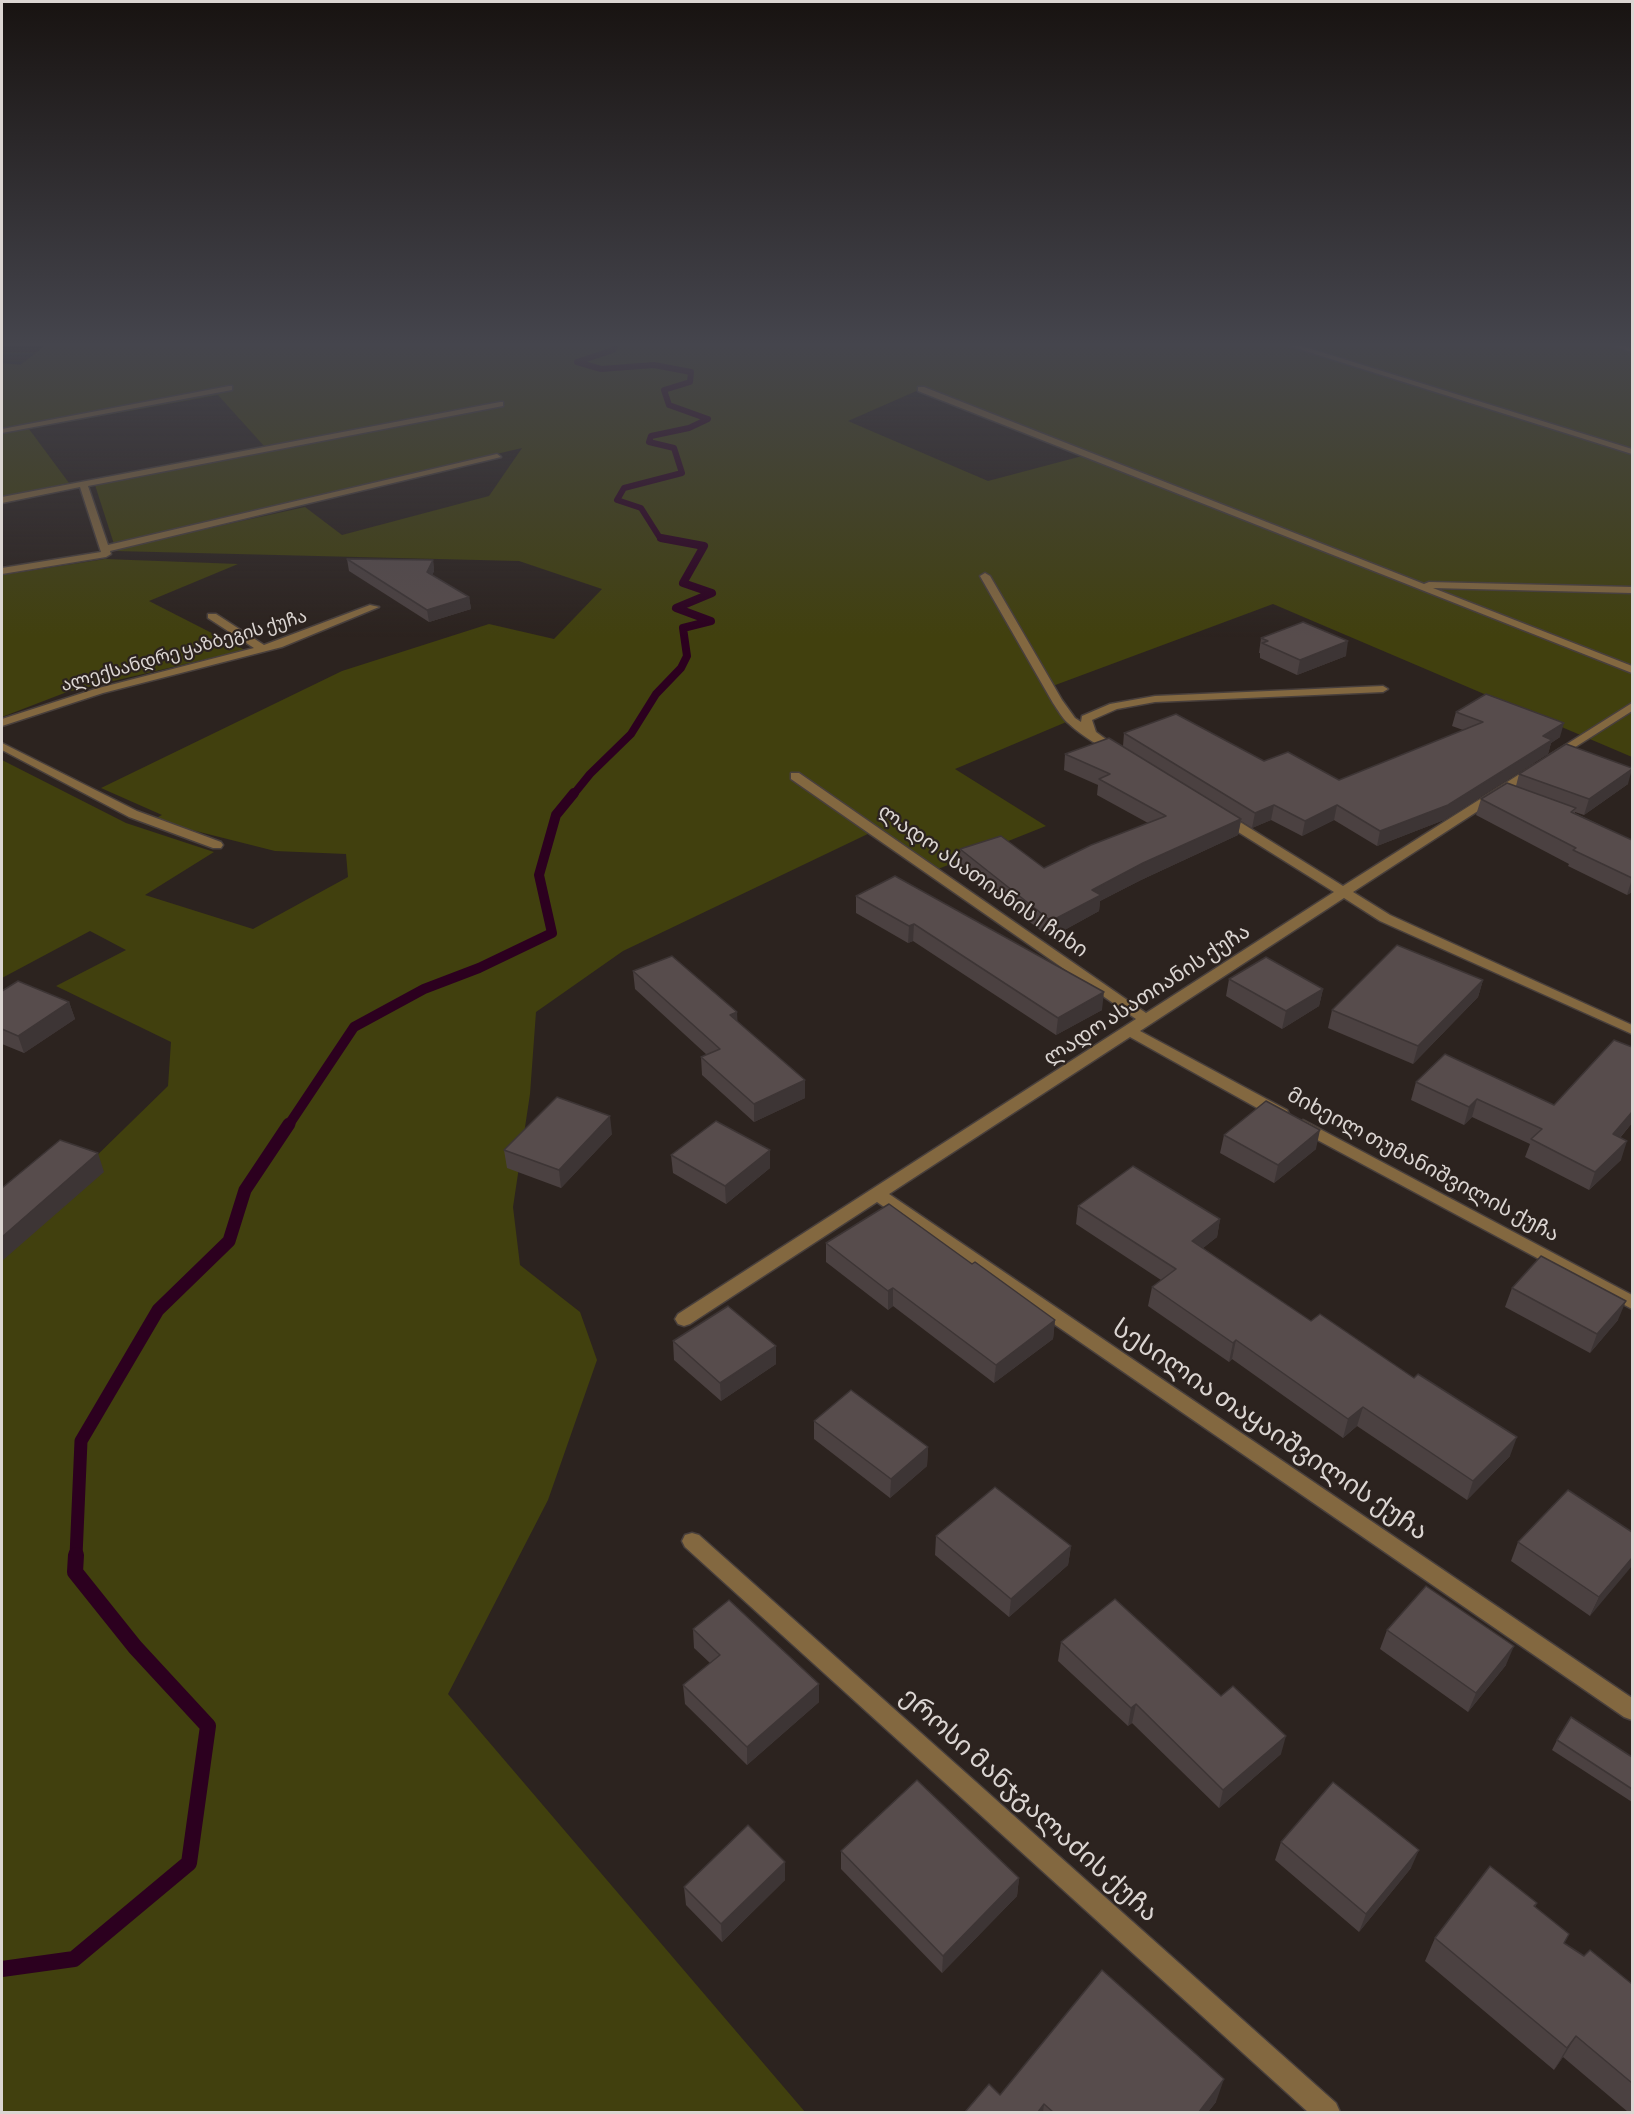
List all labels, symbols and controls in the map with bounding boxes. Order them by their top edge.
street label: ალექსანდრე ყაზბეგის ქუჩა [58,605,310,697]
street label: ლადო ასათიანის I ჩიხი [873,799,1093,963]
street label: ლადო ასათიანის ქუჩა [1039,919,1255,1071]
street label: მიხეილ თუმანიშვილის ქუჩა [1283,1082,1563,1248]
street label: სესილია თაყაიშვილის ქუჩა [1106,1313,1434,1547]
street label: ეროსი მანჯგალაძის ქუჩა [894,1681,1164,1929]

